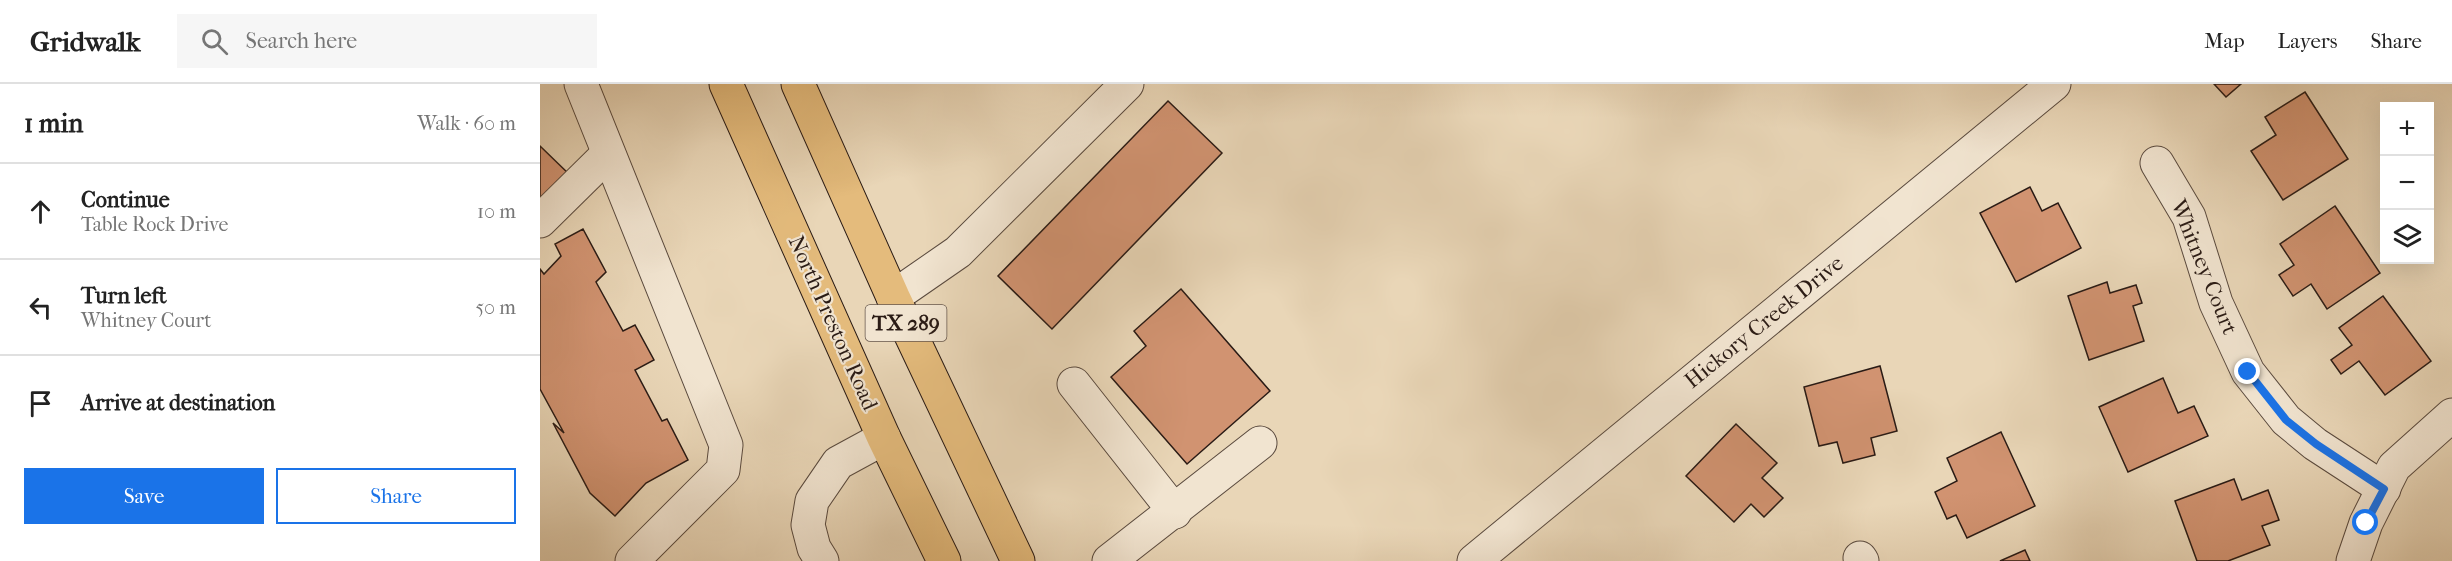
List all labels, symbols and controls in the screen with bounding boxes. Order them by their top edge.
search box [177,14,597,68]
text: Gridwalk [30,25,141,58]
icon: search [198,25,231,58]
text: Search here [246,28,357,54]
text: Map [2204,29,2245,53]
text: Layers [2278,29,2337,53]
text: Share [2370,29,2422,53]
map controls [2380,102,2434,264]
button: + [2380,102,2434,156]
text: 1 min [24,108,83,139]
text: Walk · 60 m [417,112,516,135]
button: − [2380,156,2434,210]
text: Continue [81,187,170,213]
icon: ahead [24,195,57,228]
street label: Whitney Court [2165,195,2243,338]
text: 10 m [477,200,516,223]
button: layers [2380,210,2434,264]
text: Table Rock Drive [81,213,228,236]
street label: North Preston Road [783,232,884,415]
street label: Hickory Creek Drive [1679,250,1849,394]
text: Turn left [81,283,167,309]
icon: left [24,291,57,324]
text: 50 m [475,296,516,319]
road number: TX 289 [866,305,946,341]
text: Whitney Court [81,309,211,332]
route end [2234,358,2260,384]
icon: arrive [24,387,57,420]
text: Arrive at destination [81,390,275,416]
button: Save [24,468,264,524]
button: Share [276,468,516,524]
route start [2352,509,2378,535]

